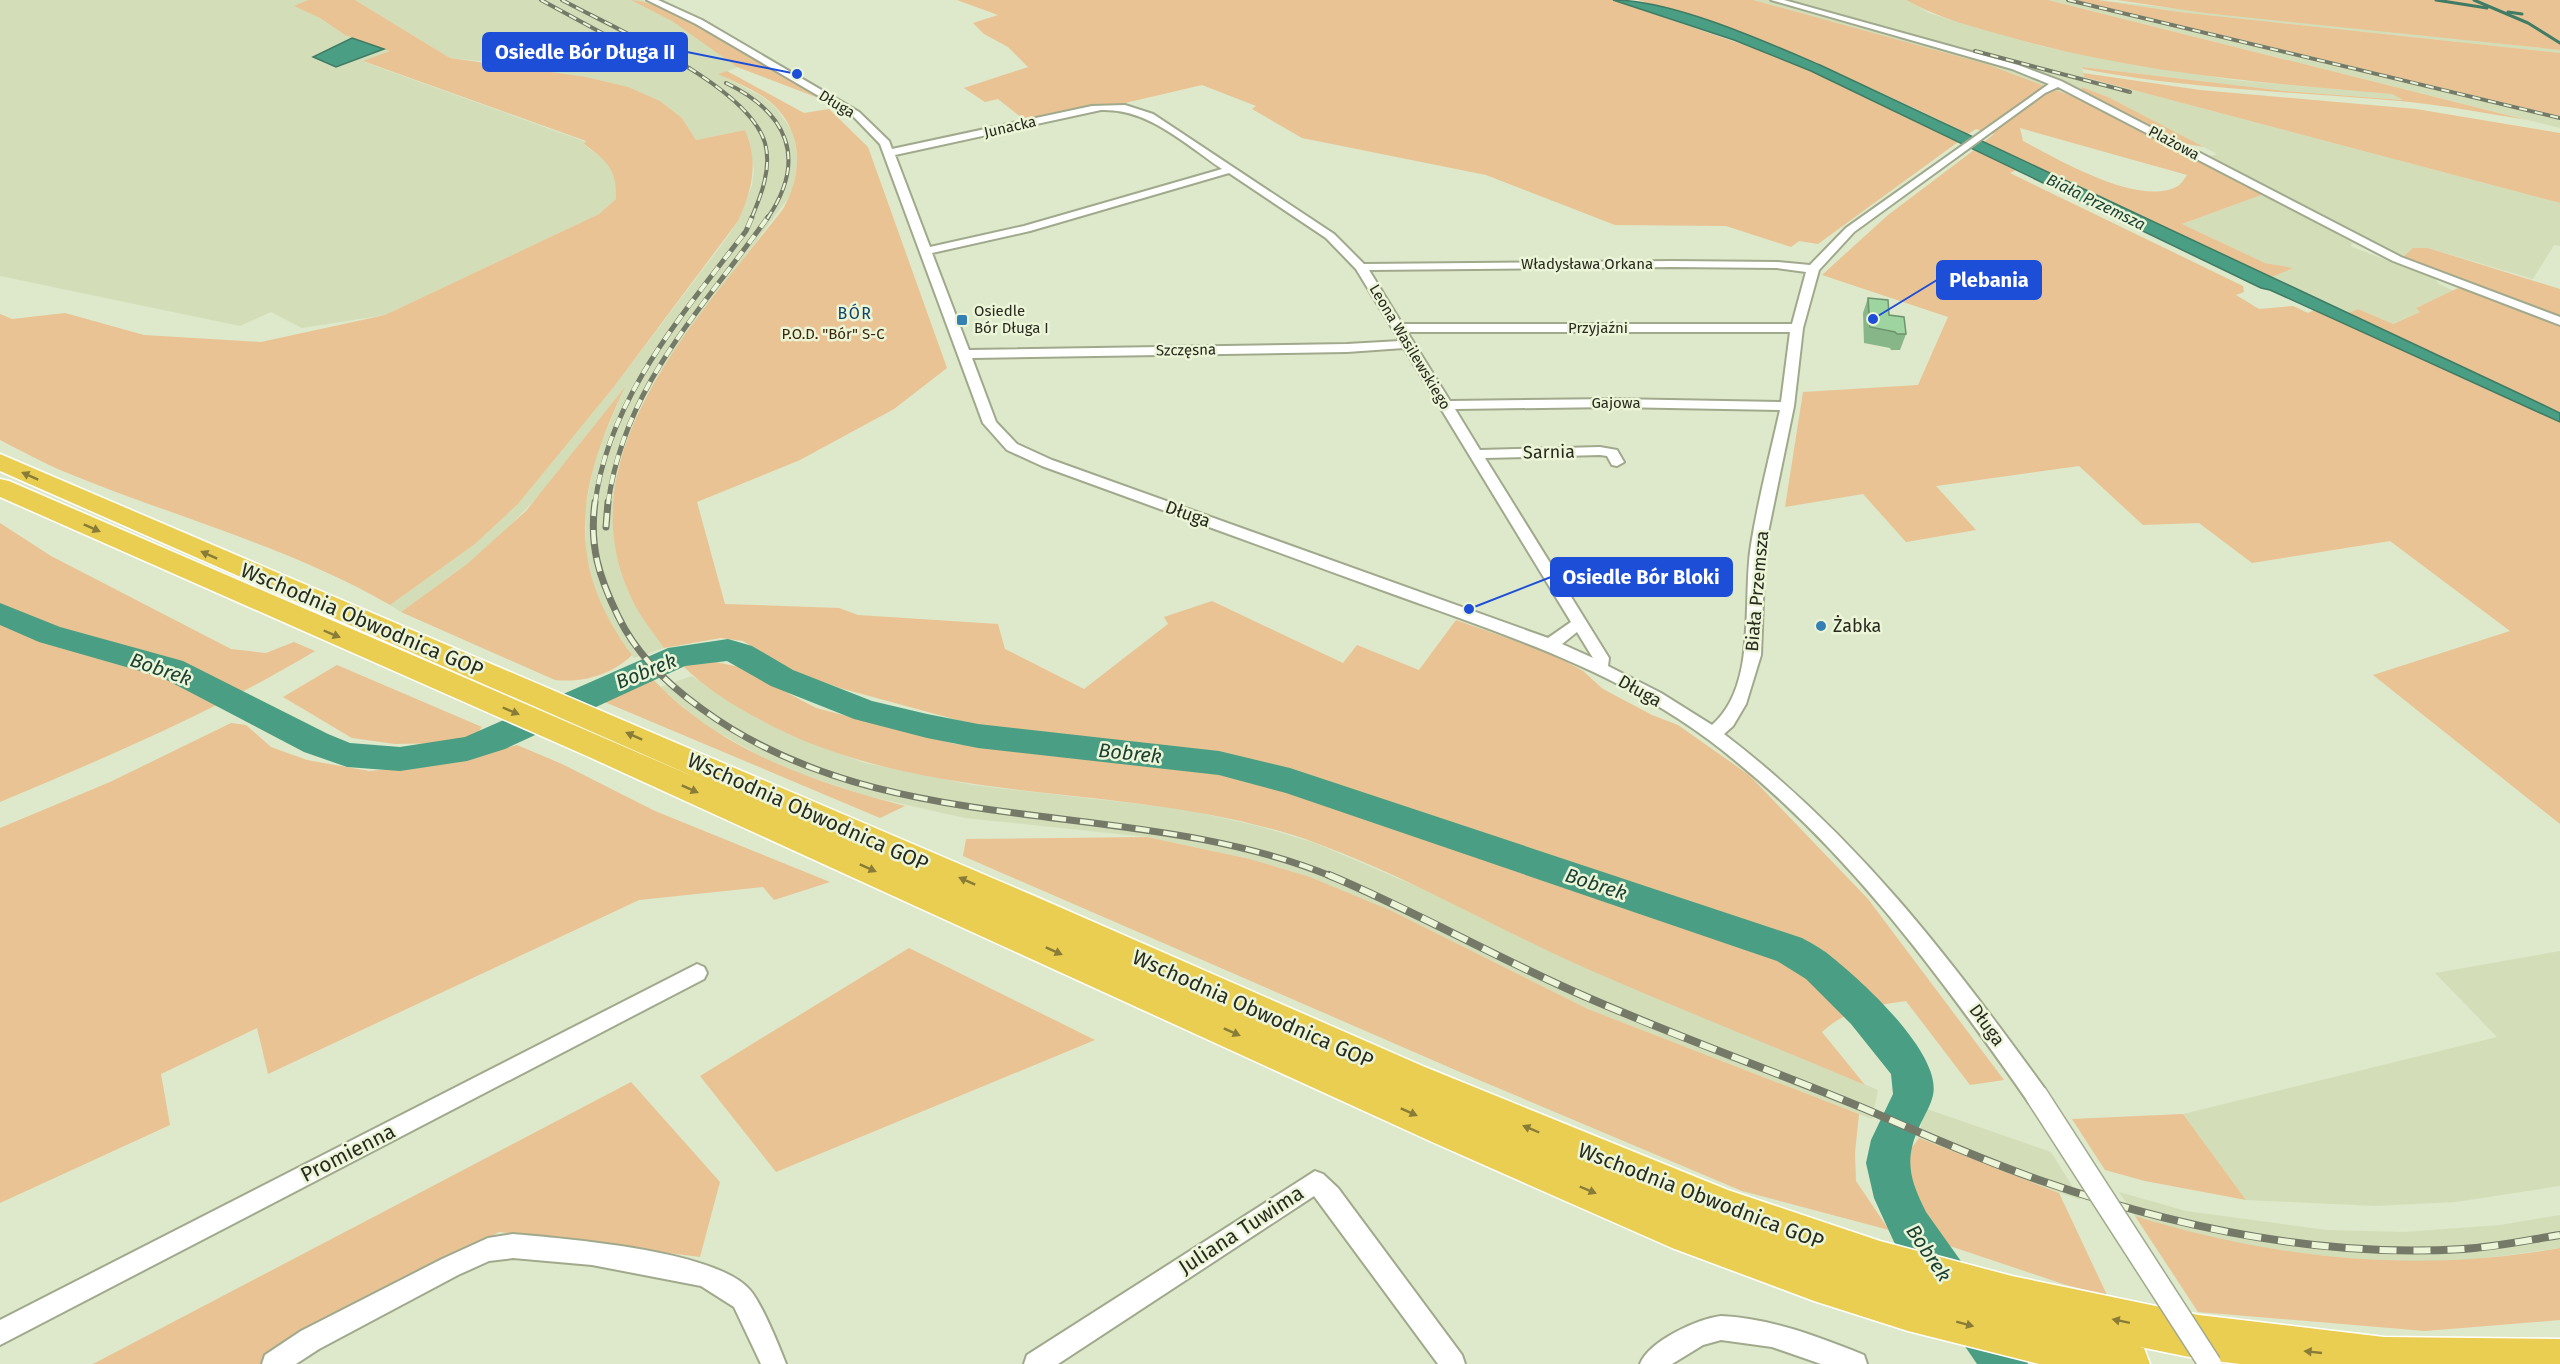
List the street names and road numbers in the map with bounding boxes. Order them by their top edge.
street label: Długa [816,86,858,122]
street label: Junacka [982,112,1038,142]
street label: Plażowa [2145,122,2203,164]
street label: Władysława Orkana [1521,255,1653,273]
street label: Leona Wasilewskiego [1366,281,1454,413]
street label: Przyjaźni [1568,319,1628,337]
street label: Szczęsna [1156,340,1216,360]
street label: Gajowa [1591,394,1641,412]
street label: Sarnia [1523,441,1575,463]
street label: Długa [1162,496,1214,532]
street label: Biała Przemsza [1741,530,1773,652]
street label: Wschodnia Obwodnica GOP [237,557,487,683]
street label: Długa [1614,670,1666,712]
street label: Wschodnia Obwodnica GOP [683,747,933,877]
street label: Wschodnia Obwodnica GOP [1128,944,1378,1074]
street label: Długa [1964,1000,2010,1050]
street label: Promienna [296,1118,400,1188]
street label: Wschodnia Obwodnica GOP [1574,1137,1828,1255]
street label: Juliana Tuwima [1174,1180,1308,1280]

